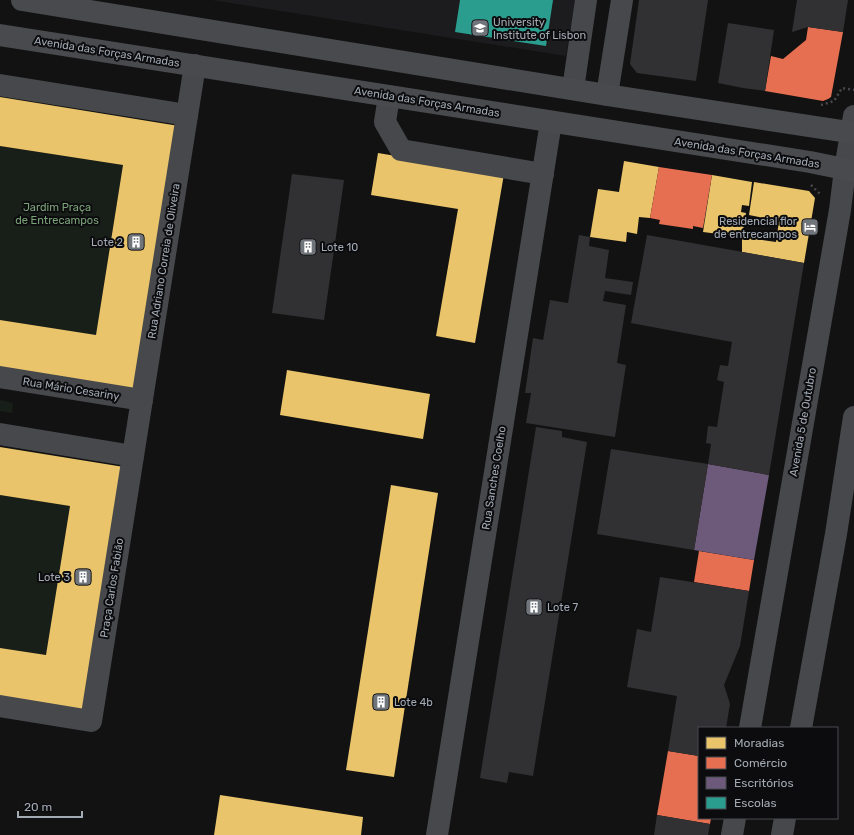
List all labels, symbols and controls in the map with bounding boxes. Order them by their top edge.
place label: University Institute of Lisbon [493,16,586,42]
school or university icon: University Institute of Lisbon [470,18,490,38]
street label: Avenida das Forças Armadas [33,34,181,70]
street label: Avenida das Forças Armadas [353,84,501,120]
street label: Avenida das Forças Armadas [673,135,821,171]
street label: Rua Adriano Correia de Oliveira [145,182,183,340]
park label: Jardim Praça de Entrecampos [15,201,99,227]
place label: Residencial flor de entrecampos [714,215,798,241]
hotel icon: Residencial flor de entrecampos [800,217,820,237]
building icon: Lote 2 [126,232,146,252]
place label: Lote 2 [91,236,123,249]
building icon: Lote 10 [298,237,318,257]
place label: Lote 10 [321,241,358,254]
street label: Avenida 5 de Outubro [787,367,819,477]
street label: Rua Mário Cesariny [22,375,120,403]
street label: Rua Sanches Coelho [479,425,509,531]
street label: Praça Carlos Fabião [98,537,126,639]
building icon: Lote 3 [73,567,93,587]
place label: Lote 3 [38,571,70,584]
building icon: Lote 7 [524,597,544,617]
place label: Lote 7 [547,601,578,614]
building icon: Lote 4b [371,692,391,712]
place label: Lote 4b [394,696,433,709]
legend [698,727,838,819]
text: Moradias [734,736,784,750]
text: Comércio [734,756,787,770]
text: Escritórios [734,776,794,790]
scale bar [18,793,82,819]
text: Escolas [734,796,777,810]
text: 20 m [24,800,52,814]

